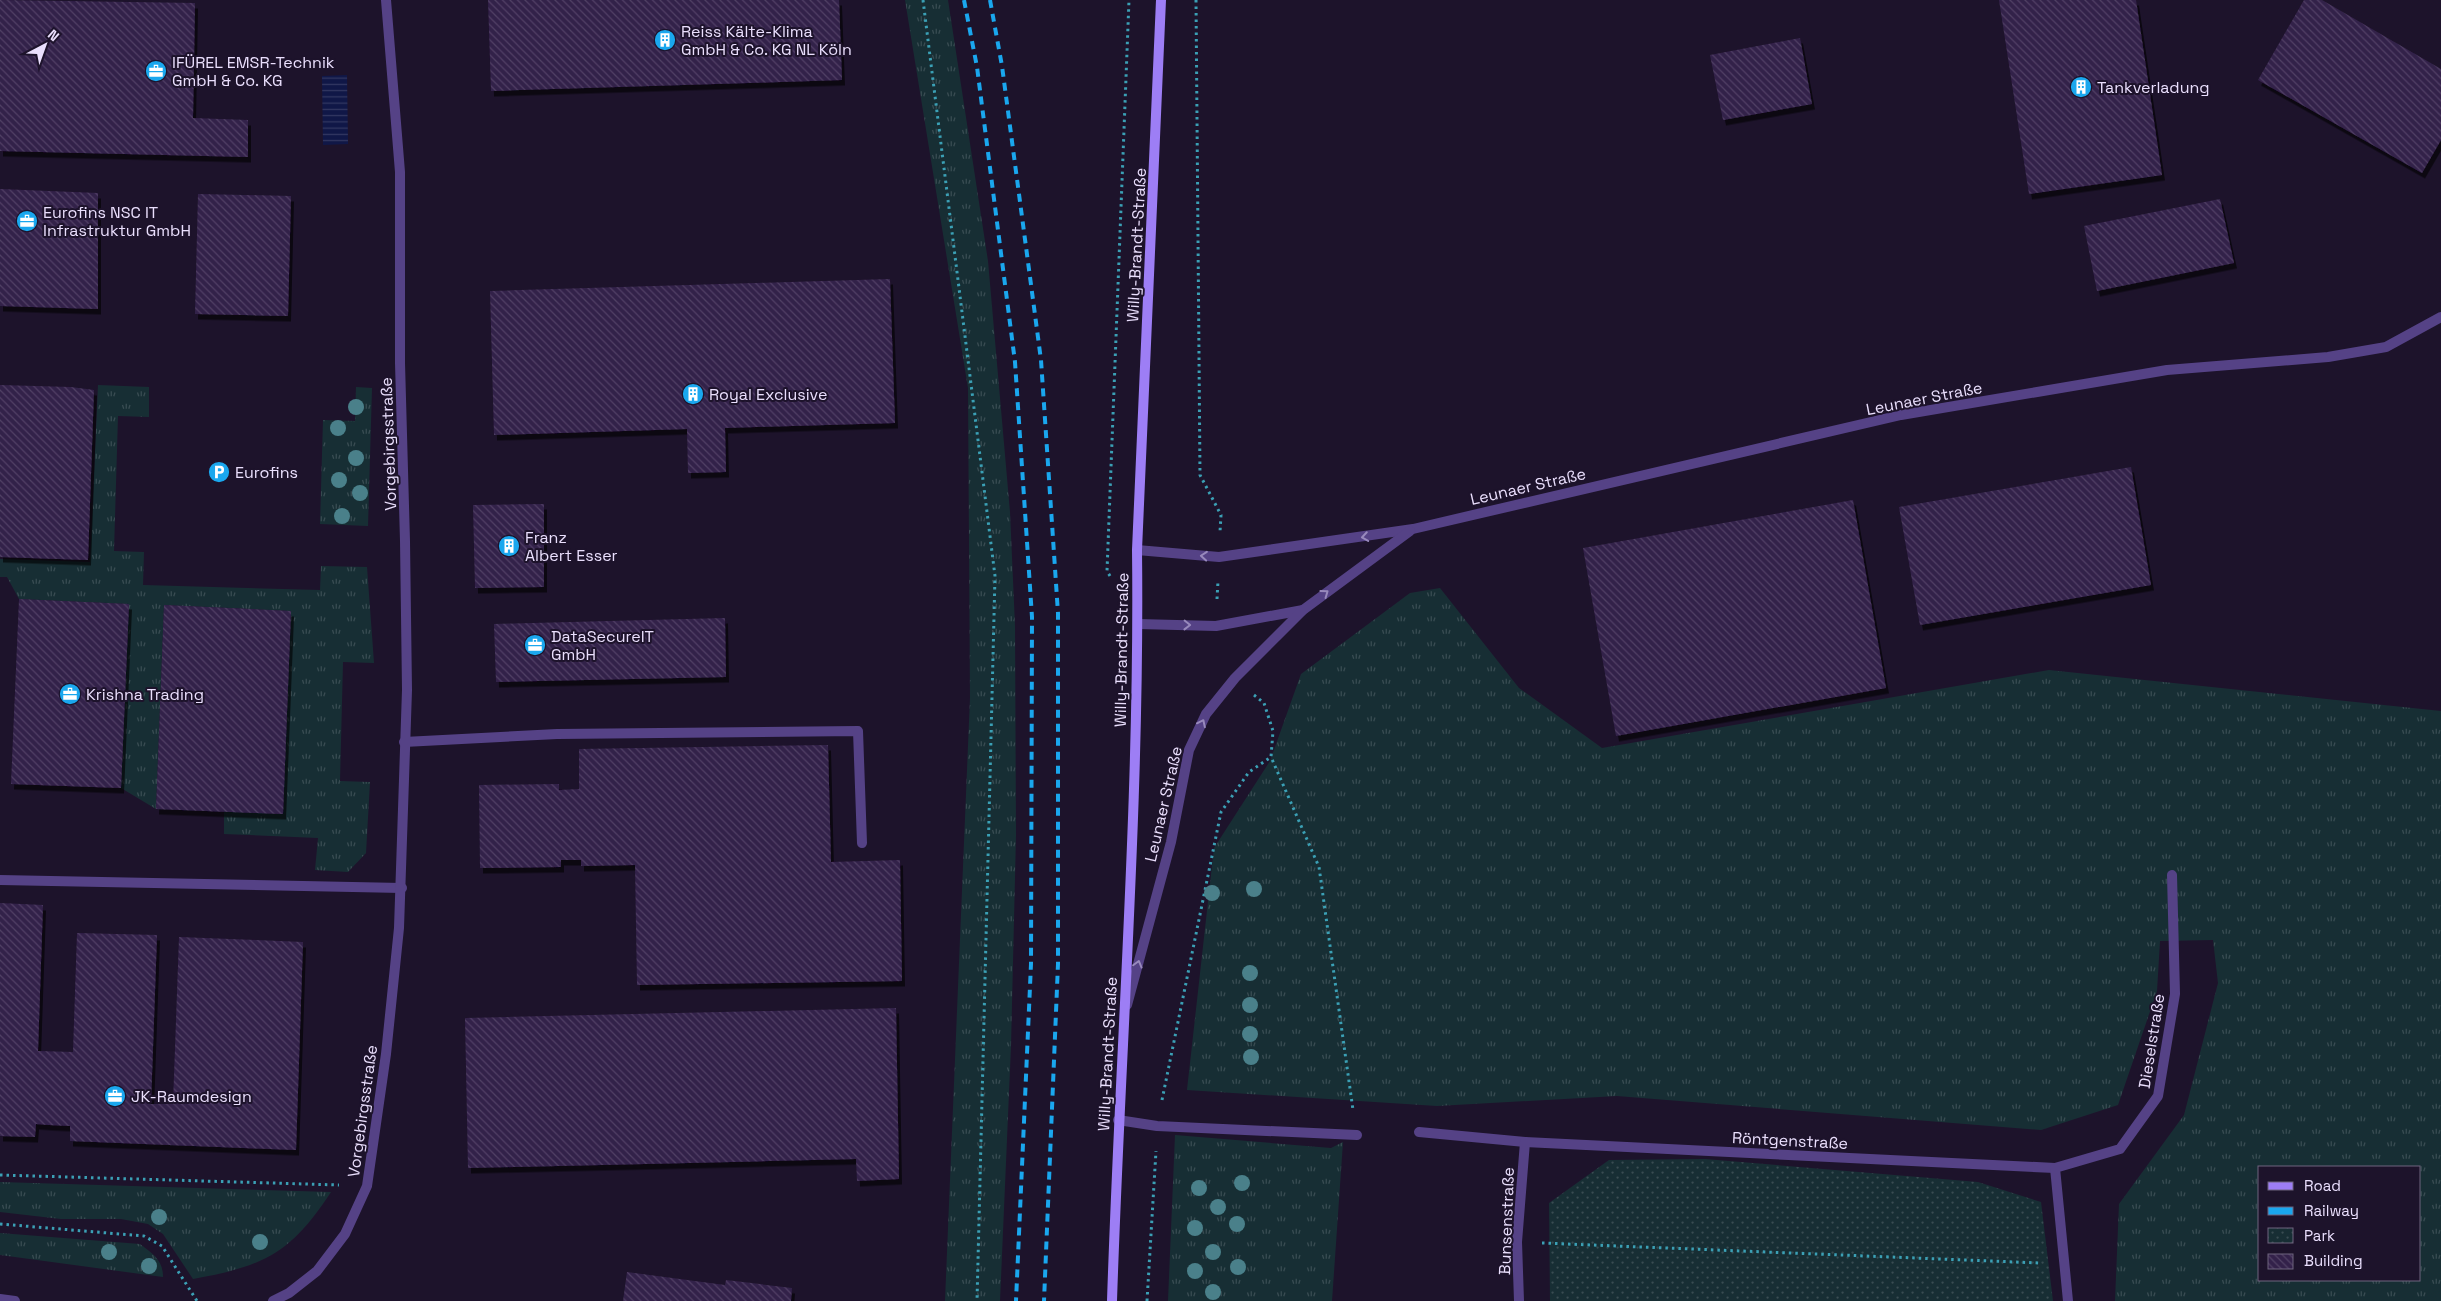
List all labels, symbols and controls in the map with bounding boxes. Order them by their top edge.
north arrow [20,20,70,70]
place label: Reiss Kälte-Klima GmbH & Co. KG NL Köln [681,21,852,60]
text: N [44,25,63,45]
building icon: Reiss Kälte-Klima GmbH & Co. KG NL Köln [653,28,677,52]
place label: IFÜREL EMSR-Technik GmbH & Co. KG [172,52,335,91]
office icon: IFÜREL EMSR-Technik GmbH & Co. KG [144,59,168,83]
building icon: Tankverladung [2069,75,2093,99]
place label: Tankverladung [2097,77,2210,98]
street label: Willy-Brandt-Straße [1122,167,1151,323]
place label: Eurofins NSC IT Infrastruktur GmbH [43,202,191,241]
office icon: Eurofins NSC IT Infrastruktur GmbH [15,209,39,233]
street label: Vorgebirgsstraße [376,377,401,511]
street label: Leunaer Straße [1864,377,1984,420]
building icon: Royal Exclusive [681,382,705,406]
place label: Royal Exclusive [709,384,827,405]
parking icon: Eurofins [207,460,231,484]
place label: Eurofins [235,462,298,483]
street label: Leunaer Straße [1468,463,1588,510]
place label: Franz Albert Esser [525,527,618,566]
one-way arrow [1360,531,1368,542]
building icon: Franz Albert Esser [497,534,521,558]
one-way arrow [1200,551,1208,562]
street label: Willy-Brandt-Straße [1110,573,1133,727]
one-way arrow [1319,590,1329,599]
one-way arrow [1184,620,1191,630]
place label: DataSecureIT GmbH [551,626,654,665]
office icon: DataSecureIT GmbH [523,633,547,657]
office icon: Krishna Trading [58,682,82,706]
place label: Krishna Trading [86,684,204,705]
one-way arrow [1196,719,1206,728]
street label: Leunaer Straße [1140,744,1187,864]
one-way arrow [1133,960,1143,968]
street label: Willy-Brandt-Straße [1093,976,1122,1132]
street label: Dieselstraße [2134,992,2169,1090]
street label: Vorgebirgsstraße [343,1044,382,1179]
office icon: JK-Raumdesign [103,1084,127,1108]
place label: JK-Raumdesign [131,1086,252,1107]
street label: Röntgenstraße [1731,1127,1849,1154]
legend [2258,1166,2421,1281]
street label: Bunsenstraße [1494,1167,1519,1275]
text: Road [2304,1176,2341,1195]
text: Railway [2304,1201,2359,1220]
text: Park [2304,1226,2335,1245]
text: Building [2304,1251,2363,1270]

